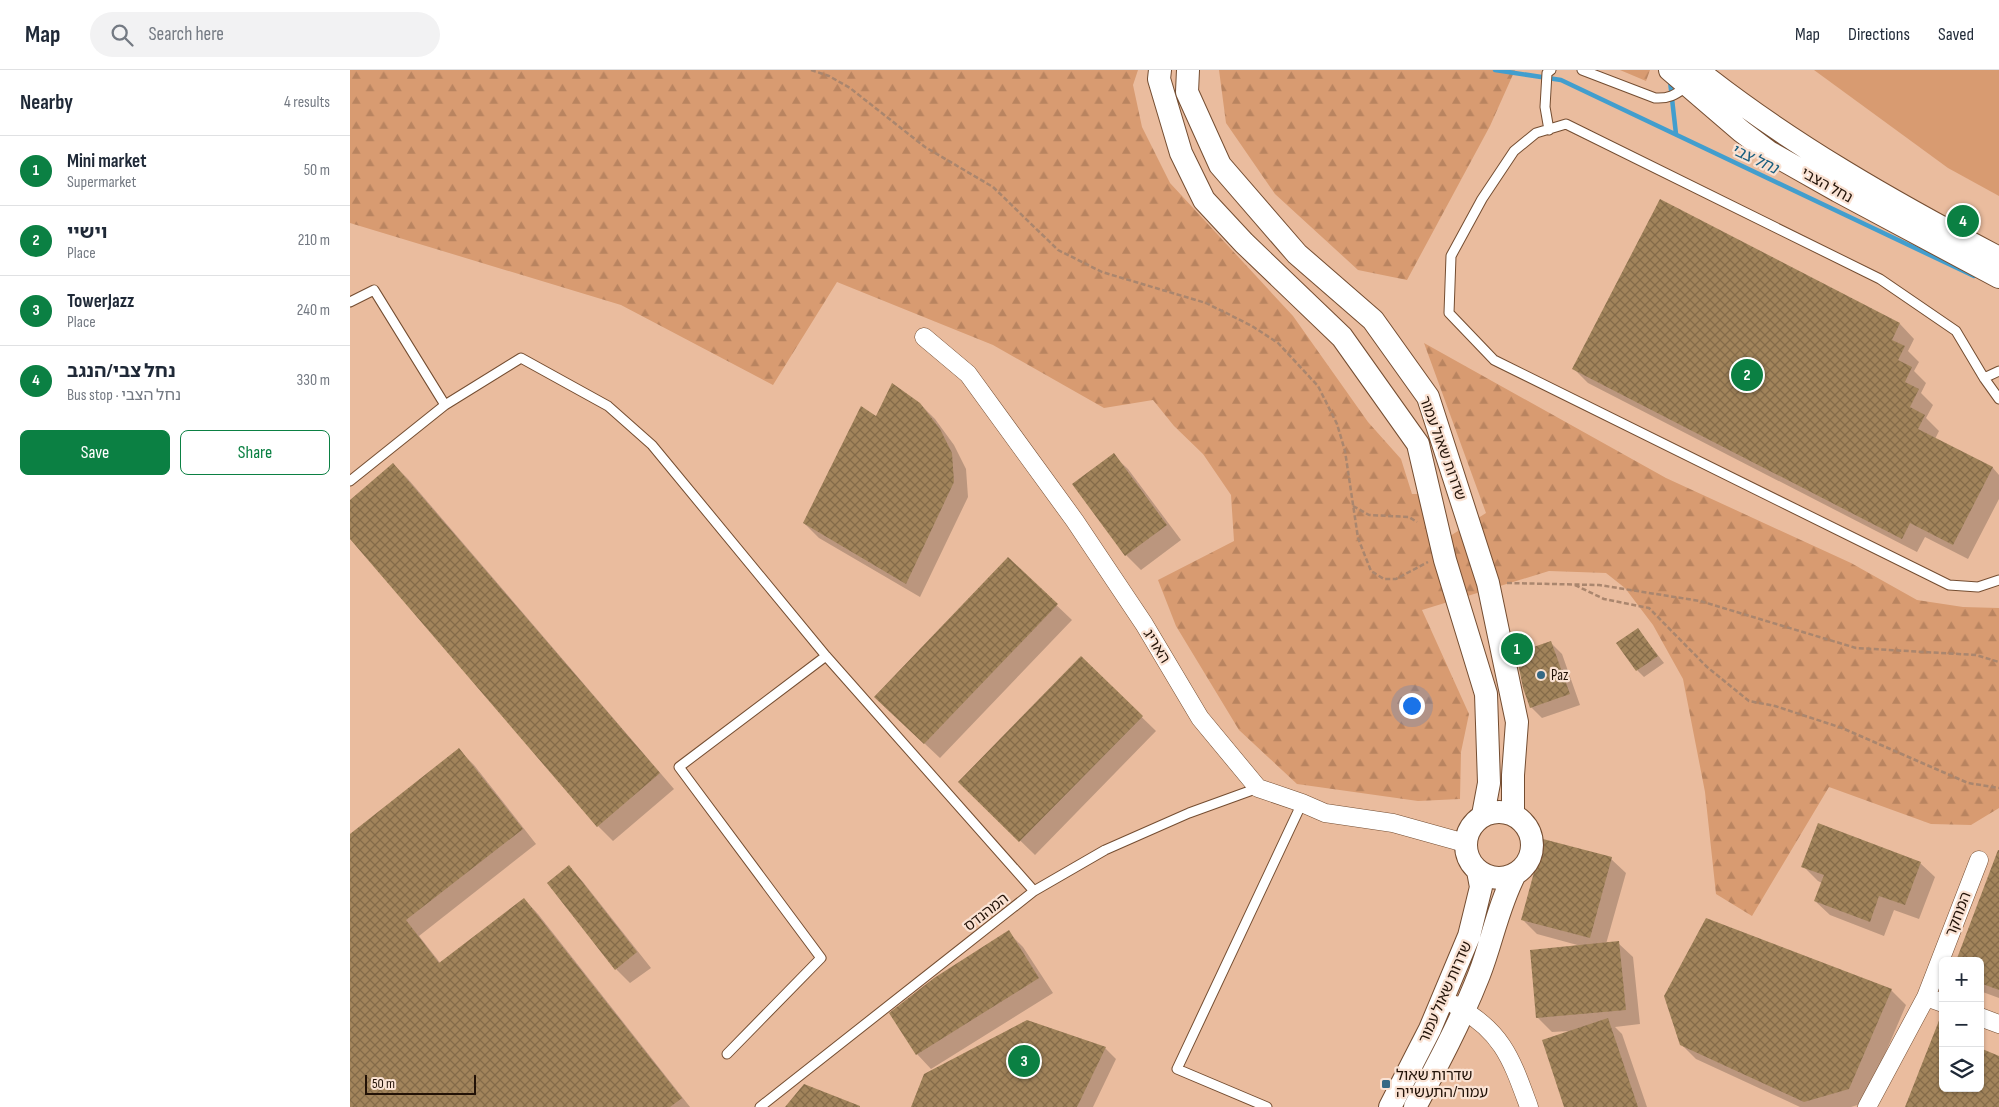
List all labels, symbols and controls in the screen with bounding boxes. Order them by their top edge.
search box [90,12,440,57]
text: Map [25,20,60,49]
icon: search [108,21,136,49]
text: Search here [148,23,224,46]
text: Map [1795,24,1820,45]
text: Directions [1848,24,1910,45]
text: Saved [1938,24,1974,45]
text: Nearby [20,90,73,115]
text: 4 results [284,93,330,112]
water label: נחל צבי [1728,140,1782,179]
text: Mini market [67,150,146,173]
text: 1 [33,161,39,180]
text: 50 m [304,161,330,180]
street label: נחל הצבי [1798,164,1856,207]
text: Supermarket [67,173,136,192]
pin: 4 [1947,202,1979,240]
text: וישיי [67,221,107,244]
text: 2 [32,231,40,250]
text: 210 m [298,231,330,250]
text: Place [67,244,96,263]
text: TowerJazz [67,290,134,313]
text: 3 [32,301,40,320]
text: 240 m [297,301,330,320]
text: Place [67,313,96,332]
pin: 2 [1731,356,1763,394]
text: נחל צבי/הנגב [67,360,176,383]
text: 4 [32,371,40,390]
text: 330 m [297,371,330,390]
text: Bus stop · נחל הצבי [67,386,181,405]
street label: שדרות שאול עמור [1415,393,1470,503]
button: Save [20,430,170,475]
button: Share [180,430,330,475]
street label: האריג [1139,626,1174,667]
pin: 1 [1501,630,1533,668]
place label: Paz [1551,666,1569,685]
marker: Paz [1535,669,1547,681]
your location [1399,693,1425,719]
street label: המהנדס [960,889,1013,936]
street label: המחקר [1941,889,1976,939]
street label: שדרות שאול עמור [1414,938,1476,1046]
map controls [1939,957,1984,1092]
button: + [1939,957,1984,1002]
button: − [1939,1002,1984,1047]
pin: 3 [1008,1042,1040,1080]
button: layers [1939,1047,1984,1092]
place label: שדרות שאול עמור/התעשייה [1396,1066,1488,1102]
scale bar [365,1072,476,1095]
text: 50 m [372,1075,395,1092]
marker: שדרות שאול עמור/התעשייה [1380,1078,1392,1090]

